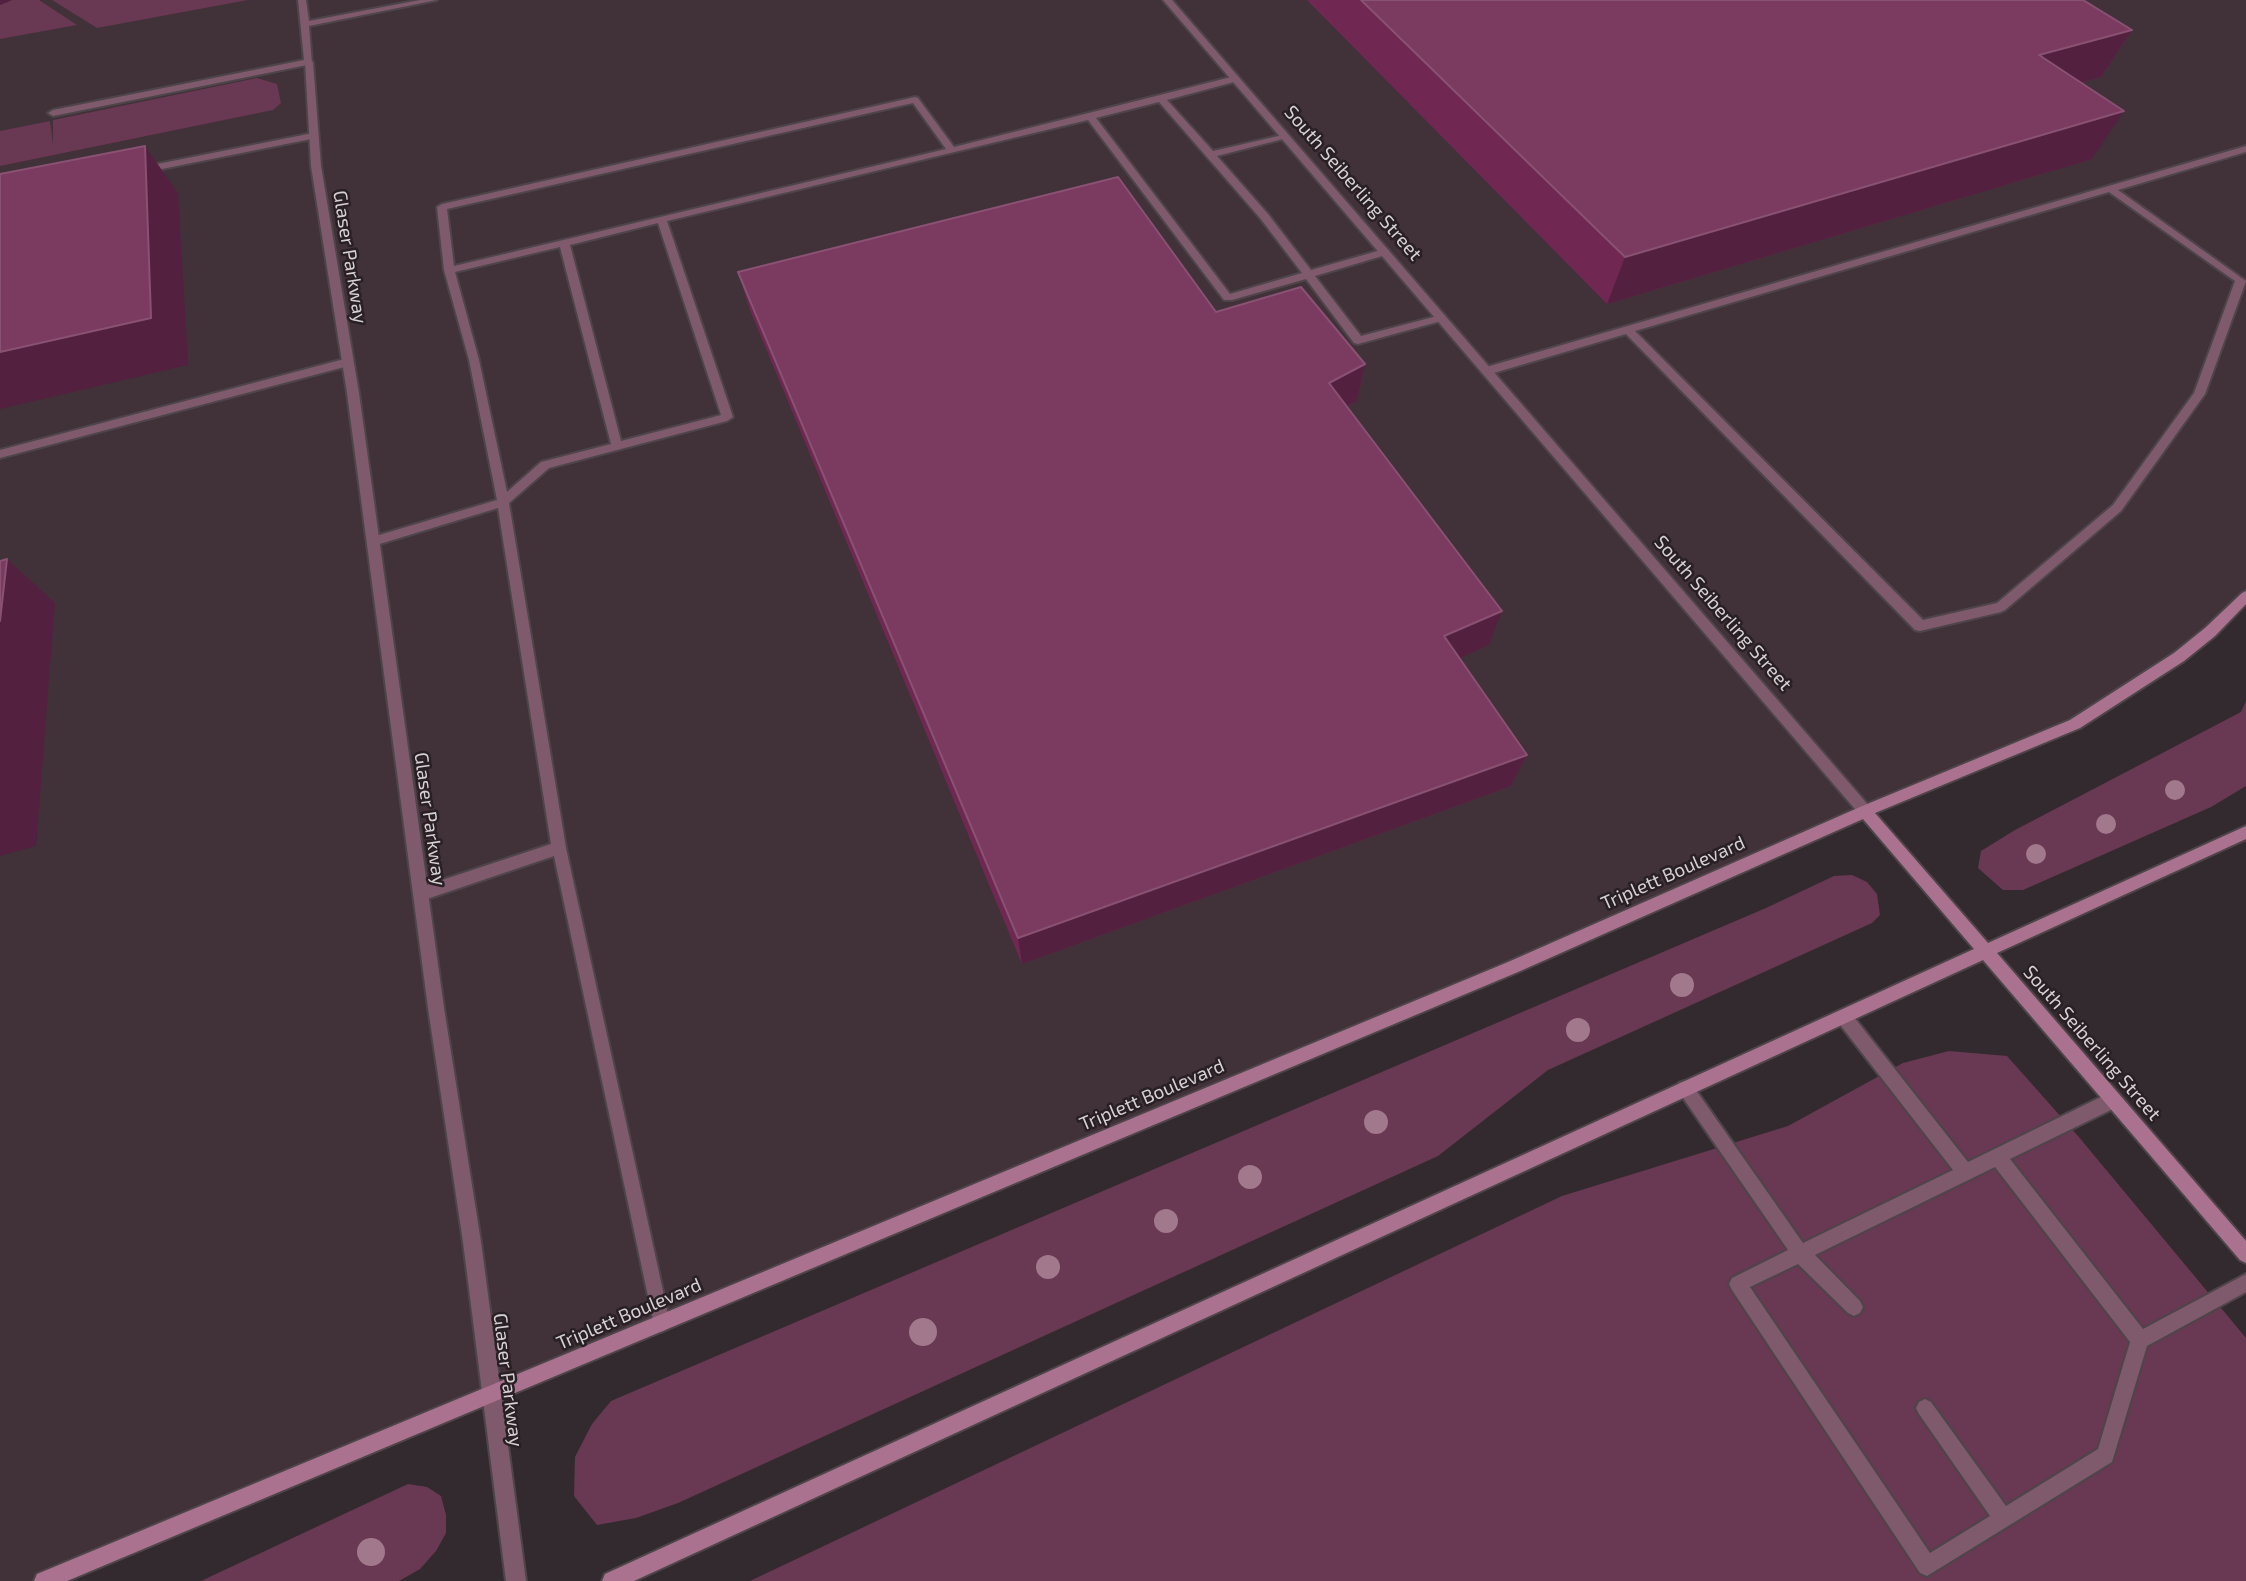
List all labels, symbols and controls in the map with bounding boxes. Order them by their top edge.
street label: South Seiberling Street [1279,101,1427,265]
street label: Glaser Parkway [328,189,372,325]
street label: South Seiberling Street [1649,531,1797,695]
street label: Glaser Parkway [409,751,451,887]
street label: Triplett Boulevard [1598,831,1748,915]
street label: South Seiberling Street [2018,961,2166,1125]
street label: Triplett Boulevard [1076,1054,1228,1136]
street label: Triplett Boulevard [553,1273,705,1355]
street label: Glaser Parkway [488,1312,528,1448]

